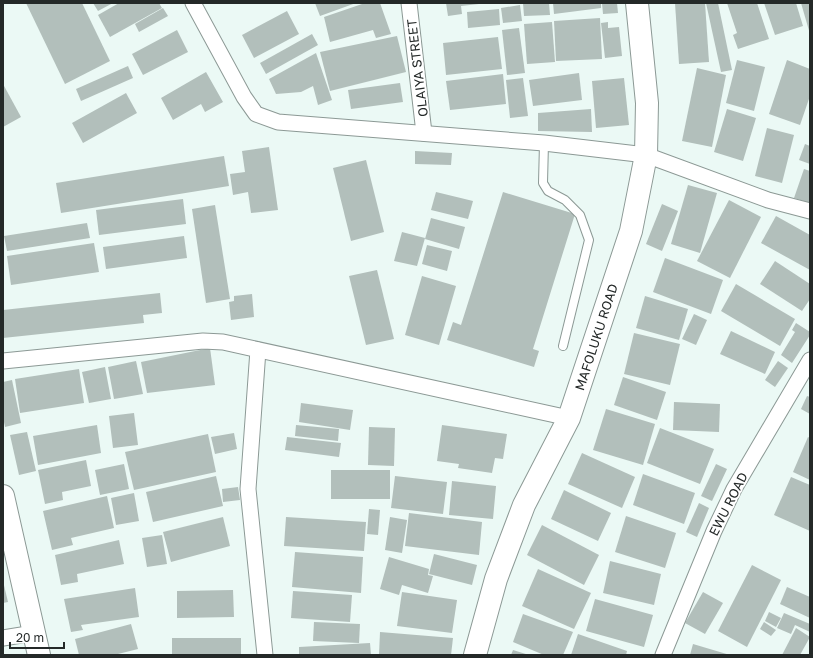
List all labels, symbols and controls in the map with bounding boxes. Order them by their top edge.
street label: OLAIYA STREET [403,18,431,118]
street label: MAFOLUKU ROAD [571,282,621,392]
street label: EWU ROAD [705,470,751,538]
scale bar [10,624,64,650]
text: 20 m [16,630,44,645]

